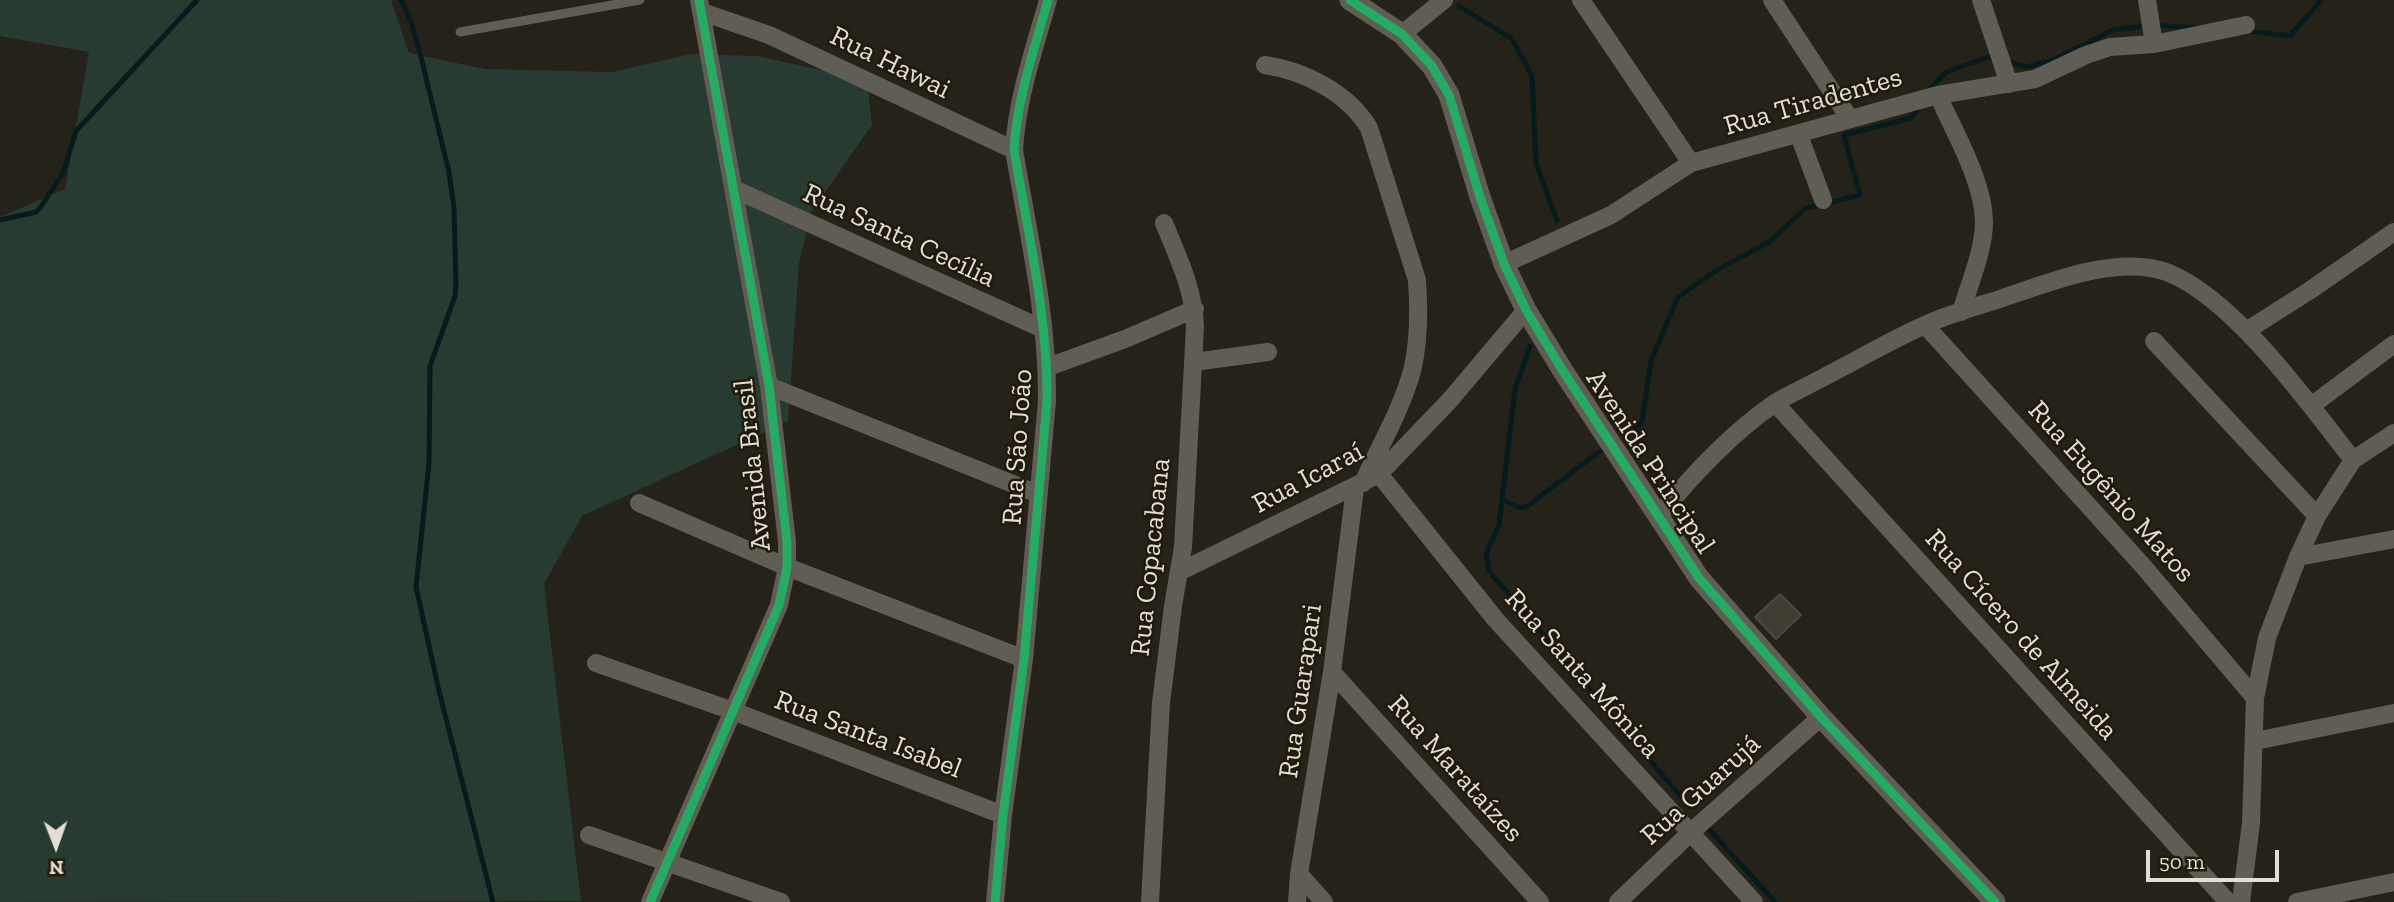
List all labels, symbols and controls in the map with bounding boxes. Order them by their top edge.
street label: Rua Hawai [824,20,956,106]
street label: Rua Tiradentes [1720,61,1906,143]
street label: Rua Santa Cecília [797,177,1001,295]
street label: Avenida Principal [1578,364,1722,560]
street label: Rua São João [996,368,1040,526]
street label: Avenida Brasil [727,377,779,553]
street label: Rua Eugênio Matos [2021,394,2201,590]
street label: Rua Icaraí [1247,435,1369,521]
street label: Rua Copacabana [1124,456,1178,658]
street label: Rua Cícero de Almeida [1918,523,2124,747]
street label: Rua Santa Mônica [1497,582,1667,766]
street label: Rua Guarapari [1272,602,1330,780]
street label: Rua Santa Isabel [770,684,966,786]
street label: Rua Marataízes [1380,689,1530,849]
street label: Rua Guarujá [1634,728,1768,852]
north arrow [21,811,91,881]
scale bar [2149,836,2282,880]
text: 50 m [2159,849,2205,874]
text: N [49,856,64,879]

